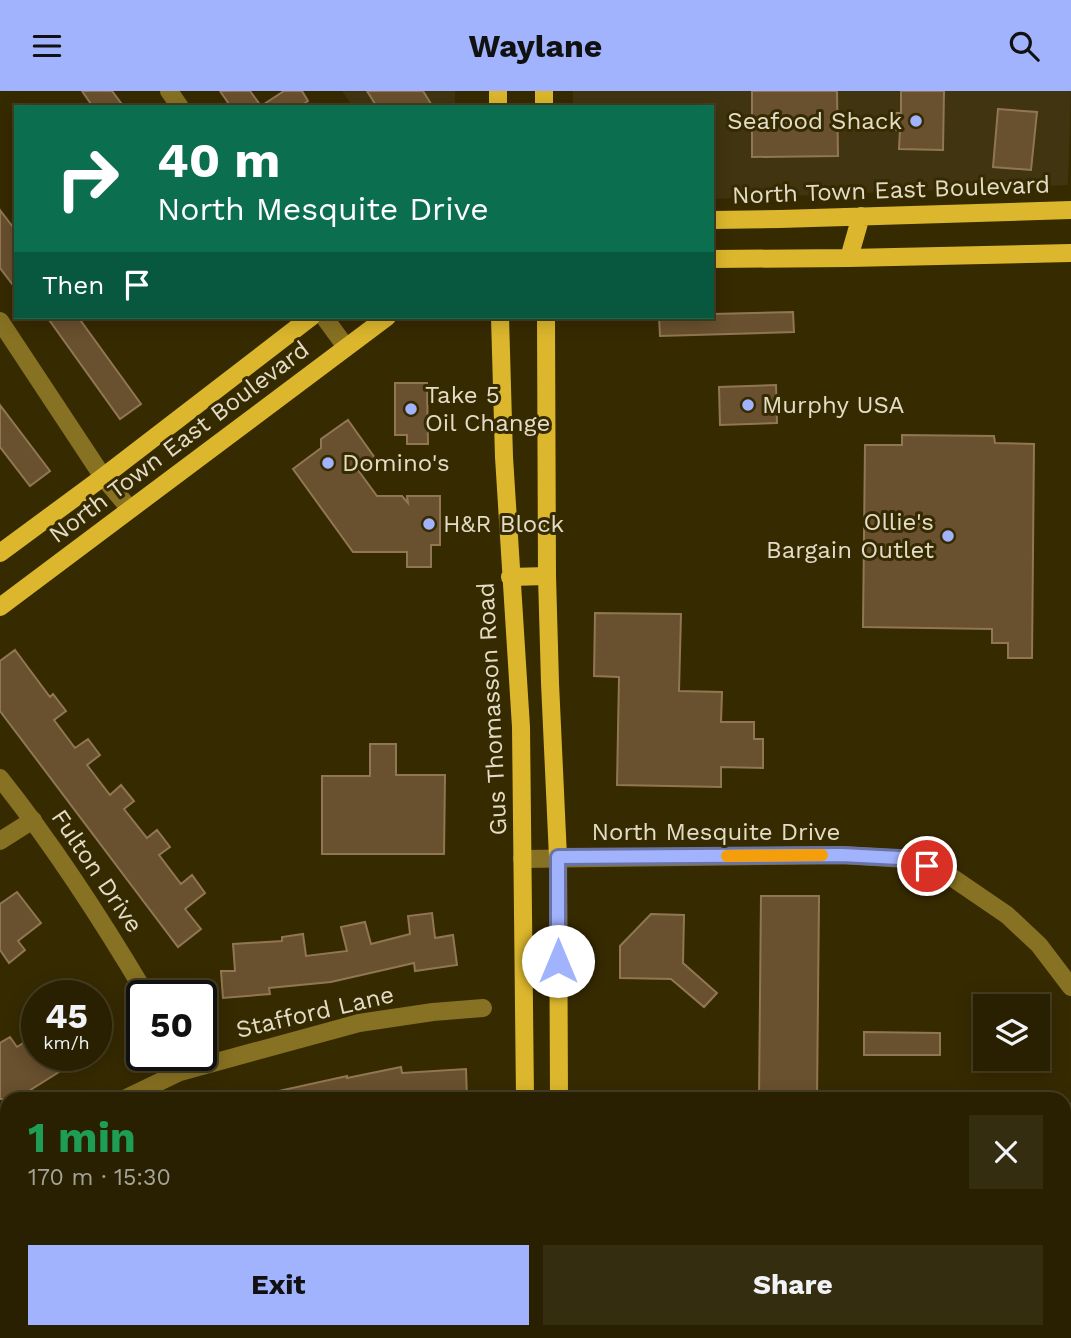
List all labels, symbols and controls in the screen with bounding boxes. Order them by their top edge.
icon: menu [28,27,66,65]
text: Waylane [469,27,602,65]
icon: search [1005,27,1043,65]
place label: Seafood Shack [727,107,902,135]
marker: Seafood Shack [908,113,924,129]
text: 40 m [157,131,280,189]
icon: right [42,133,133,224]
street label: North Town East Boulevard [732,170,1050,210]
text: North Mesquite Drive [157,190,489,228]
icon: arrive [118,266,156,304]
text: Then [42,270,104,300]
street label: North Town East Boulevard [44,335,314,549]
place label: Take 5 Oil Change [425,381,550,437]
place label: Murphy USA [762,391,905,419]
marker: Murphy USA [740,397,756,413]
marker: Take 5 Oil Change [403,401,419,417]
place label: Domino's [342,449,450,477]
marker: Domino's [320,455,336,471]
place label: Ollie's Bargain Outlet [766,508,934,564]
place label: H&R Block [443,510,565,538]
marker: H&R Block [421,516,437,532]
marker: Ollie's Bargain Outlet [940,528,956,544]
street label: Gus Thomasson Road [471,582,513,836]
street label: Fulton Drive [46,804,148,938]
street label: North Mesquite Drive [592,818,840,846]
pin [897,836,957,896]
icon: arrive [908,847,946,885]
position arrow [521,924,595,998]
speed limit sign: 50 [126,980,217,1071]
street label: Stafford Lane [233,980,397,1044]
map controls [973,994,1050,1071]
button: layers [973,994,1050,1071]
text: 45 [45,995,88,1037]
text: km/h [43,1032,90,1053]
text: 1 min [28,1113,136,1162]
button: close [969,1115,1043,1189]
text: 170 m · 15:30 [28,1164,171,1191]
button: Exit [28,1245,529,1325]
button: Share [543,1245,1043,1325]

